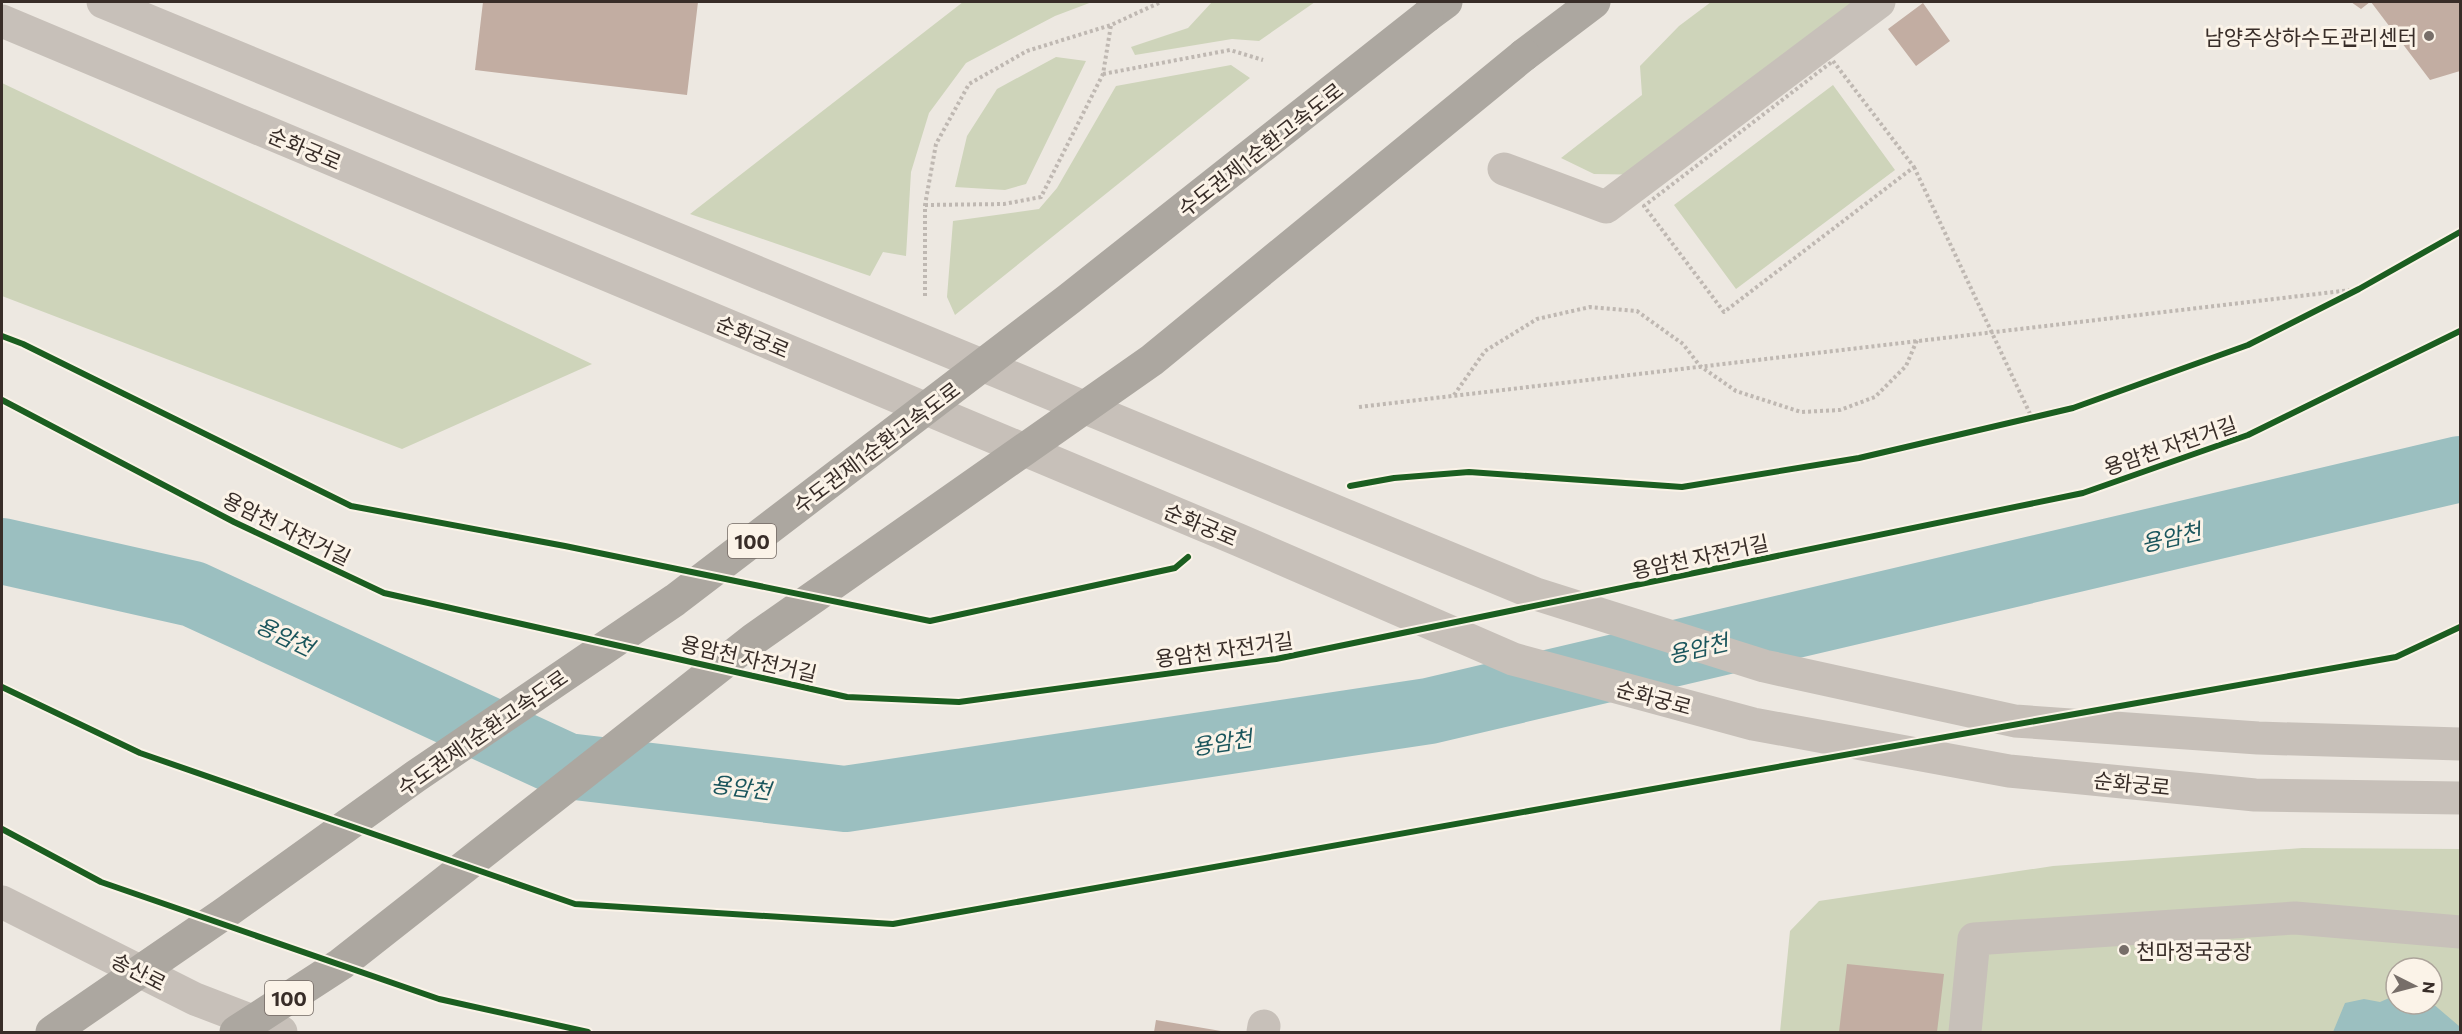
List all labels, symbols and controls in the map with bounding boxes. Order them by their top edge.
place label: 남양주상하수도관리센터 [2204,24,2417,49]
marker: 남양주상하수도관리센터 [2422,29,2436,43]
street label: 수도권제1순환고속도로 [1173,77,1347,221]
street label: 순화궁로 [265,121,345,175]
street label: 순화궁로 [713,309,793,363]
street label: 수도권제1순환고속도로 [788,376,964,518]
street label: 용암천 자전거길 [2100,411,2240,479]
street label: 용암천 자전거길 [219,486,355,570]
street label: 순화궁로 [1161,497,1241,551]
water label: 용암천 [2138,516,2206,557]
road number: 100 [728,524,776,558]
street label: 용암천 자전거길 [1629,529,1771,583]
water label: 용암천 [252,611,321,662]
street label: 용암천 자전거길 [1153,627,1295,671]
water label: 용암천 [1665,627,1733,668]
street label: 용암천 자전거길 [678,630,820,686]
street label: 수도권제1순환고속도로 [392,664,572,800]
street label: 순화궁로 [1613,675,1695,719]
water label: 용암천 [1190,723,1257,760]
street label: 순화궁로 [2092,767,2172,799]
water label: 용암천 [709,770,776,804]
place label: 천마정국궁장 [2136,938,2252,963]
marker: 천마정국궁장 [2117,943,2131,957]
street label: 송산로 [107,947,171,995]
north arrow [2384,956,2444,1016]
road number: 100 [265,981,313,1015]
text: N [2419,981,2439,995]

